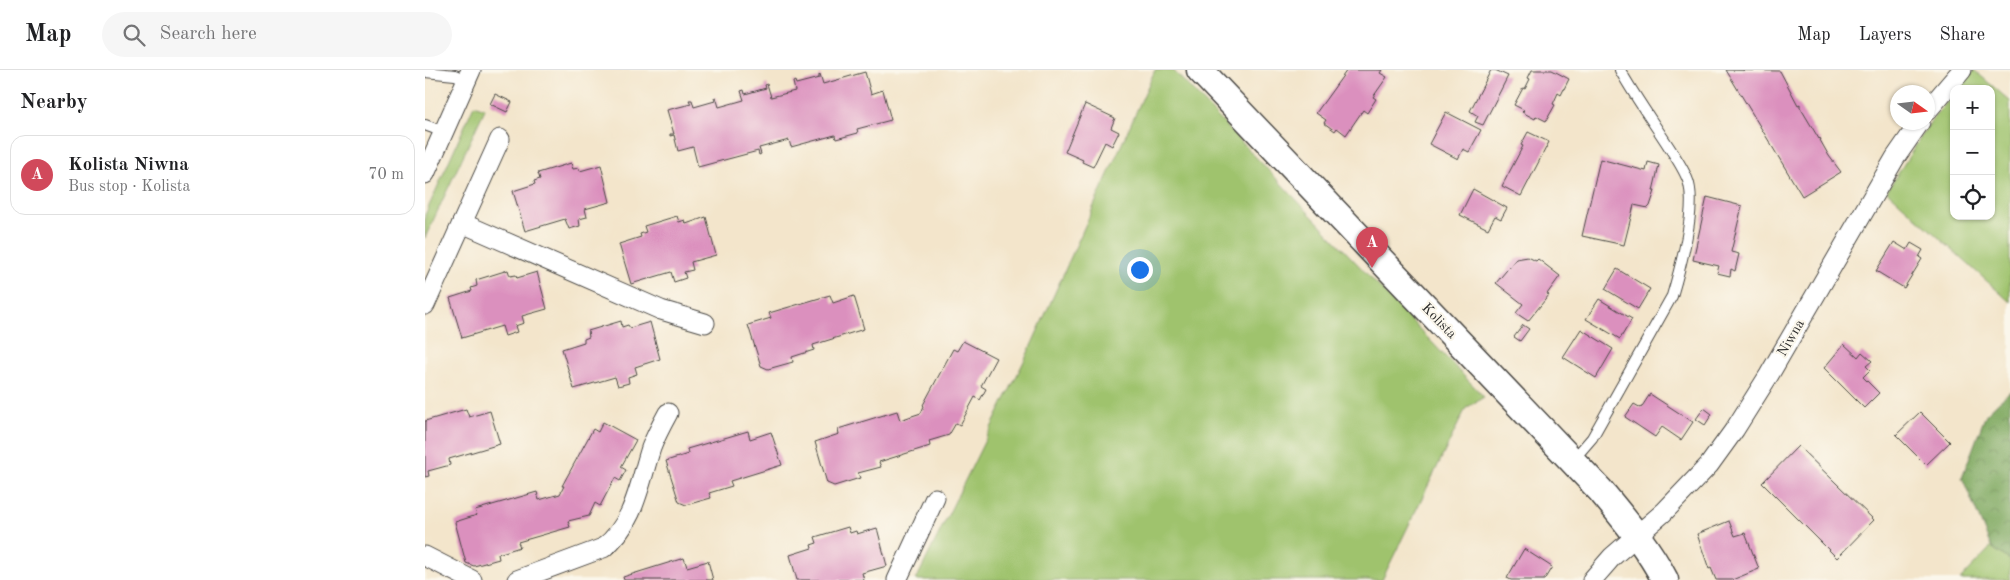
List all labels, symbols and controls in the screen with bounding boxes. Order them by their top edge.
search box [102,12,452,57]
icon: search [120,21,148,49]
text: Map [25,23,72,47]
text: Search here [160,25,257,44]
text: Map [1797,26,1831,44]
text: Layers [1859,26,1911,44]
text: Share [1939,26,1985,44]
north arrow [1890,85,1935,130]
map controls [1950,85,1995,220]
button: + [1950,85,1995,130]
text: Nearby [20,92,88,113]
button: − [1950,130,1995,175]
text: Kolista Niwna [68,156,189,175]
text: A [31,167,43,183]
text: 70 m [368,167,404,183]
button: locate [1950,175,1995,220]
text: Bus stop · Kolista [68,179,190,195]
pin: A [1356,227,1388,268]
your location [1127,257,1153,283]
street label: Kolista [1419,301,1459,341]
street label: Niwna [1775,317,1807,359]

